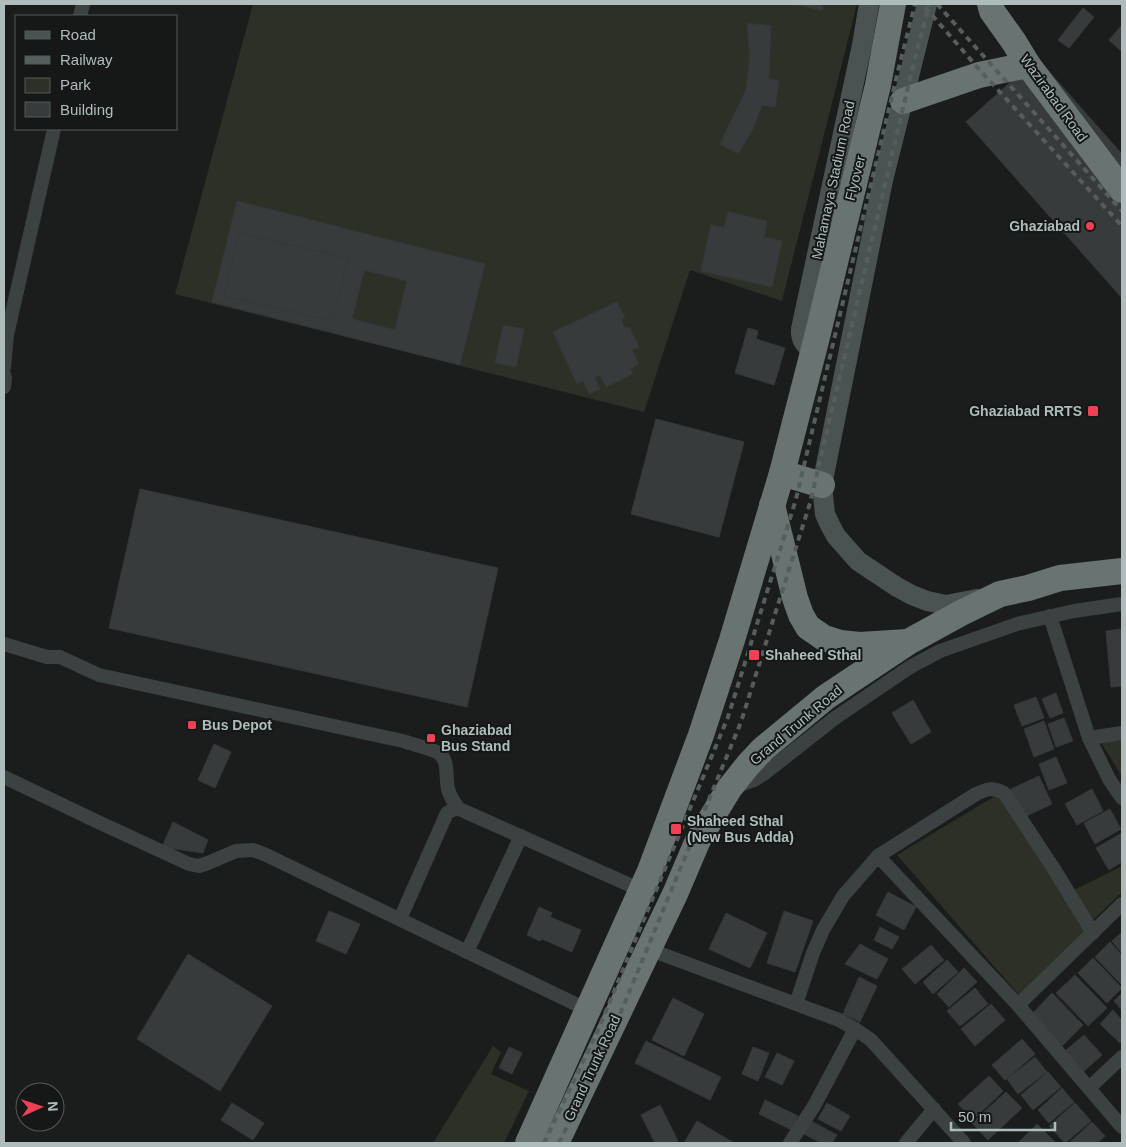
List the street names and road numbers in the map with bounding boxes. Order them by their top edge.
street label: Wazirabad Road [1017,51,1091,145]
street label: Mahamaya Stadium Road [808,99,858,261]
street label: Flyover [842,153,868,202]
street label: Grand Trunk Road [747,682,845,768]
street label: Grand Trunk Road [560,1012,624,1124]

